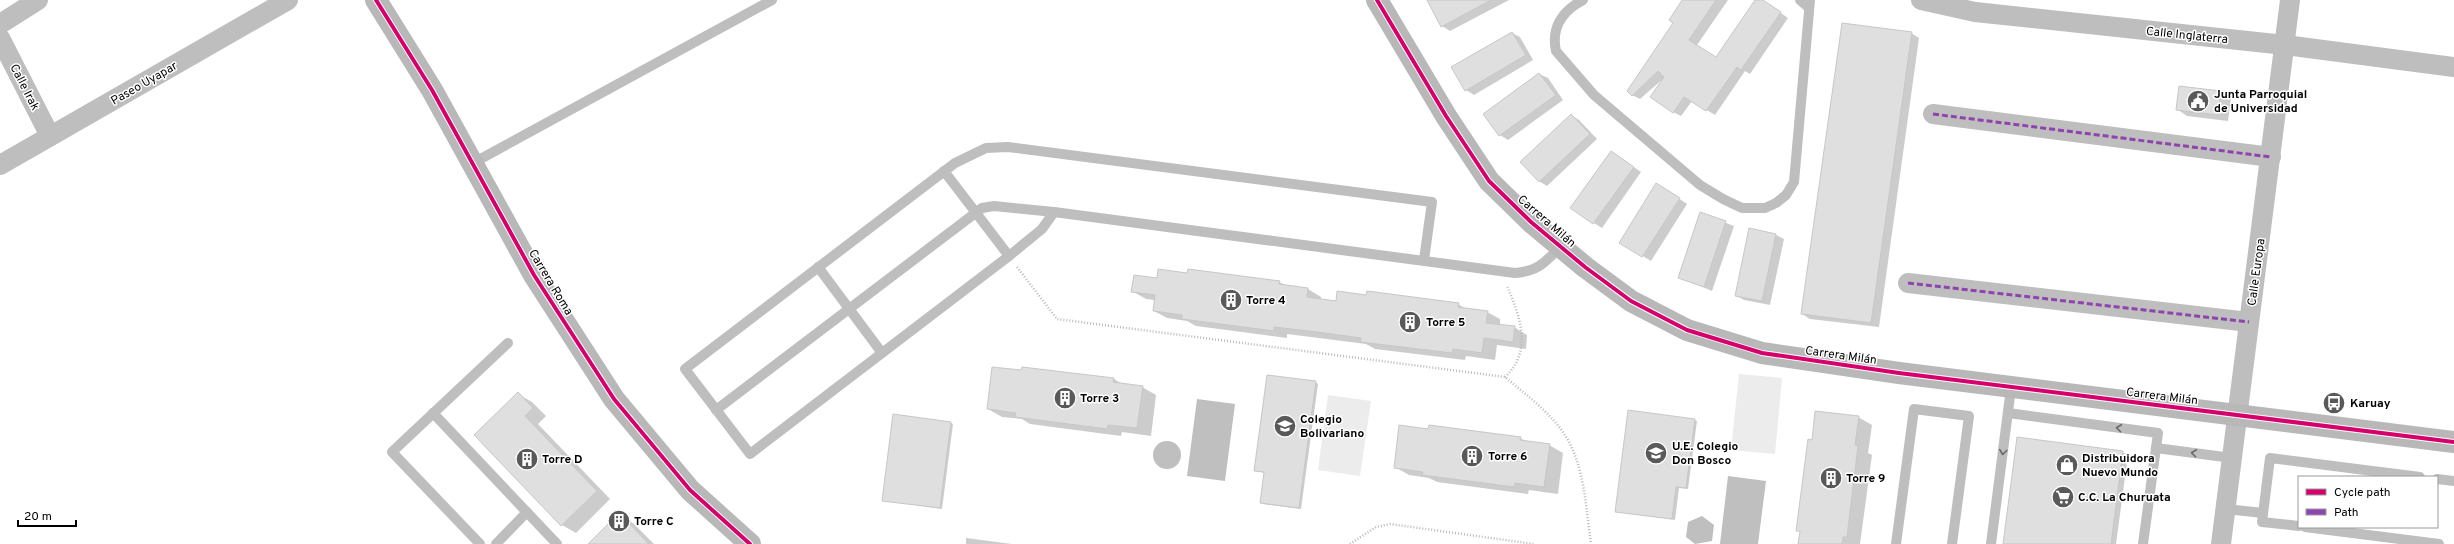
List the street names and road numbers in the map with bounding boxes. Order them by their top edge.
street label: Calle Inglaterra [2145,24,2229,48]
street label: Paseo Uyapar [108,58,181,109]
street label: Calle Irak [6,61,43,113]
street label: Carrera Milán [1514,192,1579,251]
street label: Calle Europa [2244,237,2270,307]
street label: Carrera Roma [524,247,576,318]
street label: Carrera Milán [1804,343,1878,369]
street label: Carrera Milán [2125,385,2199,409]

